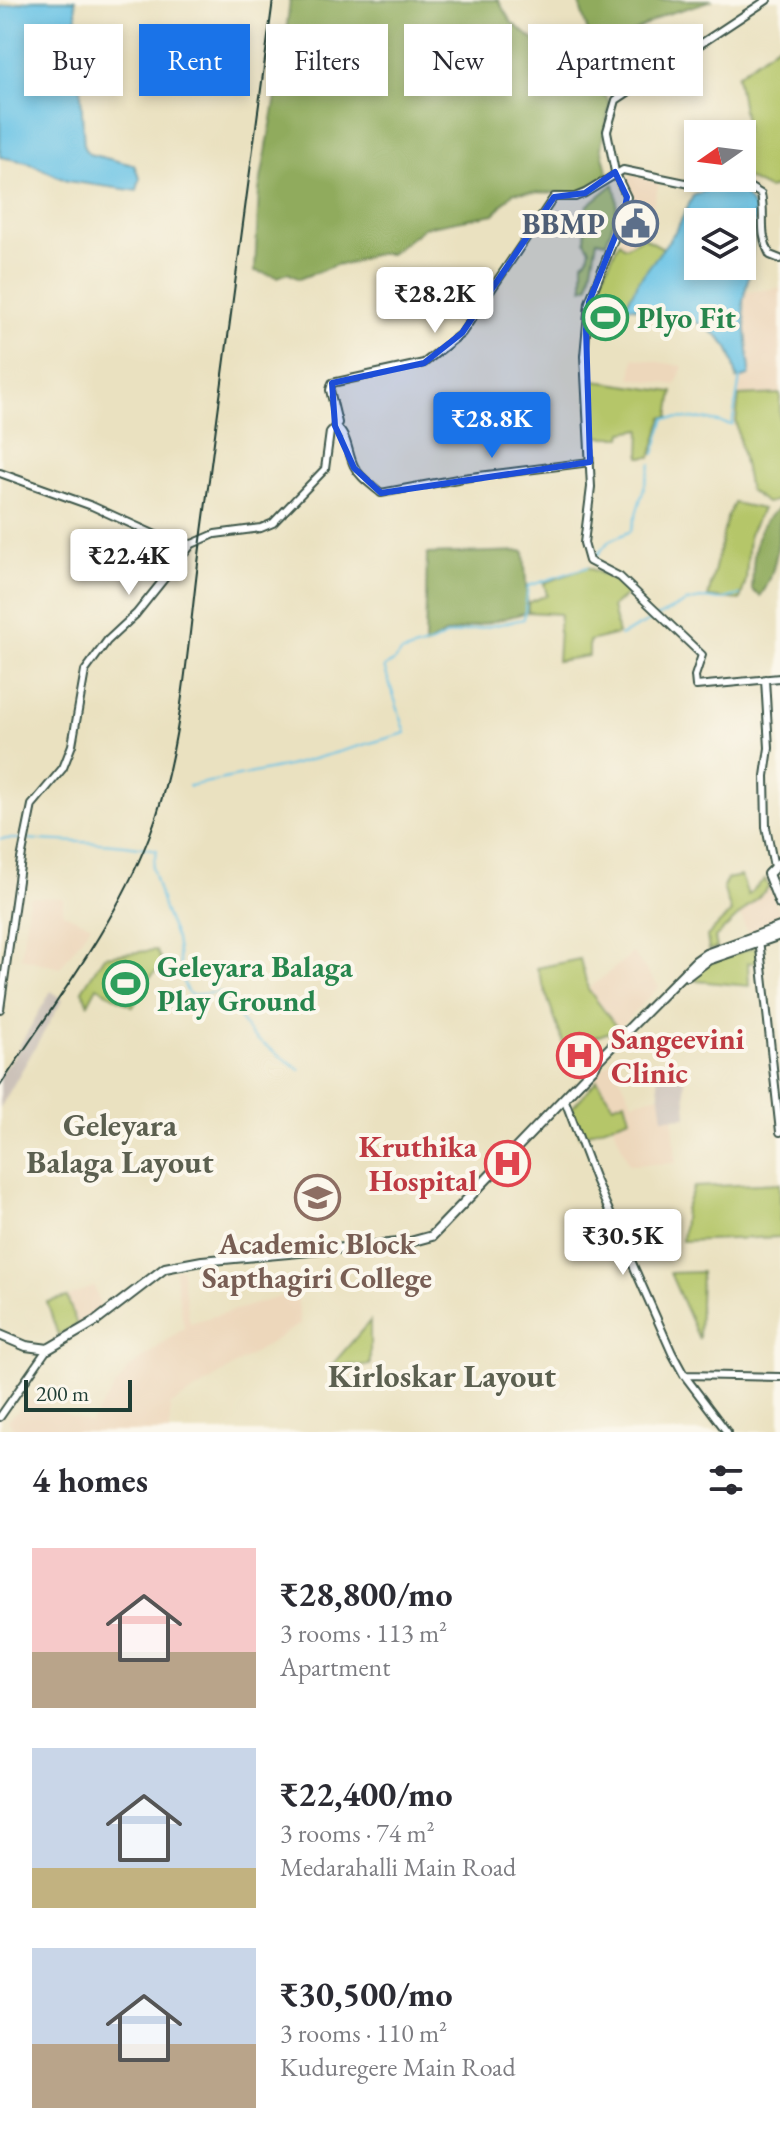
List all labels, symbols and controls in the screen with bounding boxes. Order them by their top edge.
chip: Buy [24,24,123,96]
chip: Rent [139,24,250,96]
chip: Filters [266,24,388,96]
chip: New [404,24,512,96]
chip: Apartment [528,24,703,96]
north arrow [684,120,756,192]
map controls [684,120,756,280]
public building icon: BBMP [612,200,660,248]
place label: BBMP [522,204,605,243]
button: layers [684,208,756,280]
pin: ₹28.2K [370,267,500,335]
text: ₹28.2K [394,276,476,310]
sports icon: Plyo Fit [582,294,630,342]
place label: Plyo Fit [637,298,737,337]
pin: ₹28.8K [427,392,557,460]
text: ₹28.8K [451,401,533,435]
pin: ₹22.4K [64,529,194,597]
text: ₹22.4K [88,538,170,572]
place label: Geleyara Balaga Play Ground [157,947,354,1020]
sports icon: Geleyara Balaga Play Ground [102,960,150,1008]
place label: Sangeevini Clinic [611,1019,745,1092]
hospital icon: Sangeevini Clinic [556,1032,604,1080]
district label: Geleyara Balaga Layout [26,1104,214,1183]
place label: Kruthika Hospital [359,1127,478,1200]
hospital icon: Kruthika Hospital [484,1140,532,1188]
school or university icon: Academic Block Sapthagiri College [293,1174,341,1222]
pin: ₹30.5K [558,1209,688,1277]
text: ₹30.5K [582,1218,664,1252]
place label: Academic Block Sapthagiri College [202,1224,432,1297]
district label: Kirloskar Layout [328,1355,556,1397]
scale bar [24,1376,132,1412]
text: 200 m [36,1379,89,1408]
text: 4 homes [32,1458,148,1502]
icon: filters [704,1458,748,1502]
text: ₹28,800/mo [280,1572,453,1616]
icon: home [96,1580,192,1676]
text: 3 rooms · 113 m² [280,1616,447,1650]
text: Apartment [280,1650,390,1684]
text: ₹22,400/mo [280,1772,453,1816]
icon: home [96,1780,192,1876]
text: 3 rooms · 74 m² [280,1816,435,1850]
text: Medarahalli Main Road [280,1850,516,1884]
text: ₹30,500/mo [280,1972,453,2016]
icon: home [96,1980,192,2076]
text: 3 rooms · 110 m² [280,2016,447,2050]
text: Kuduregere Main Road [280,2050,516,2084]

